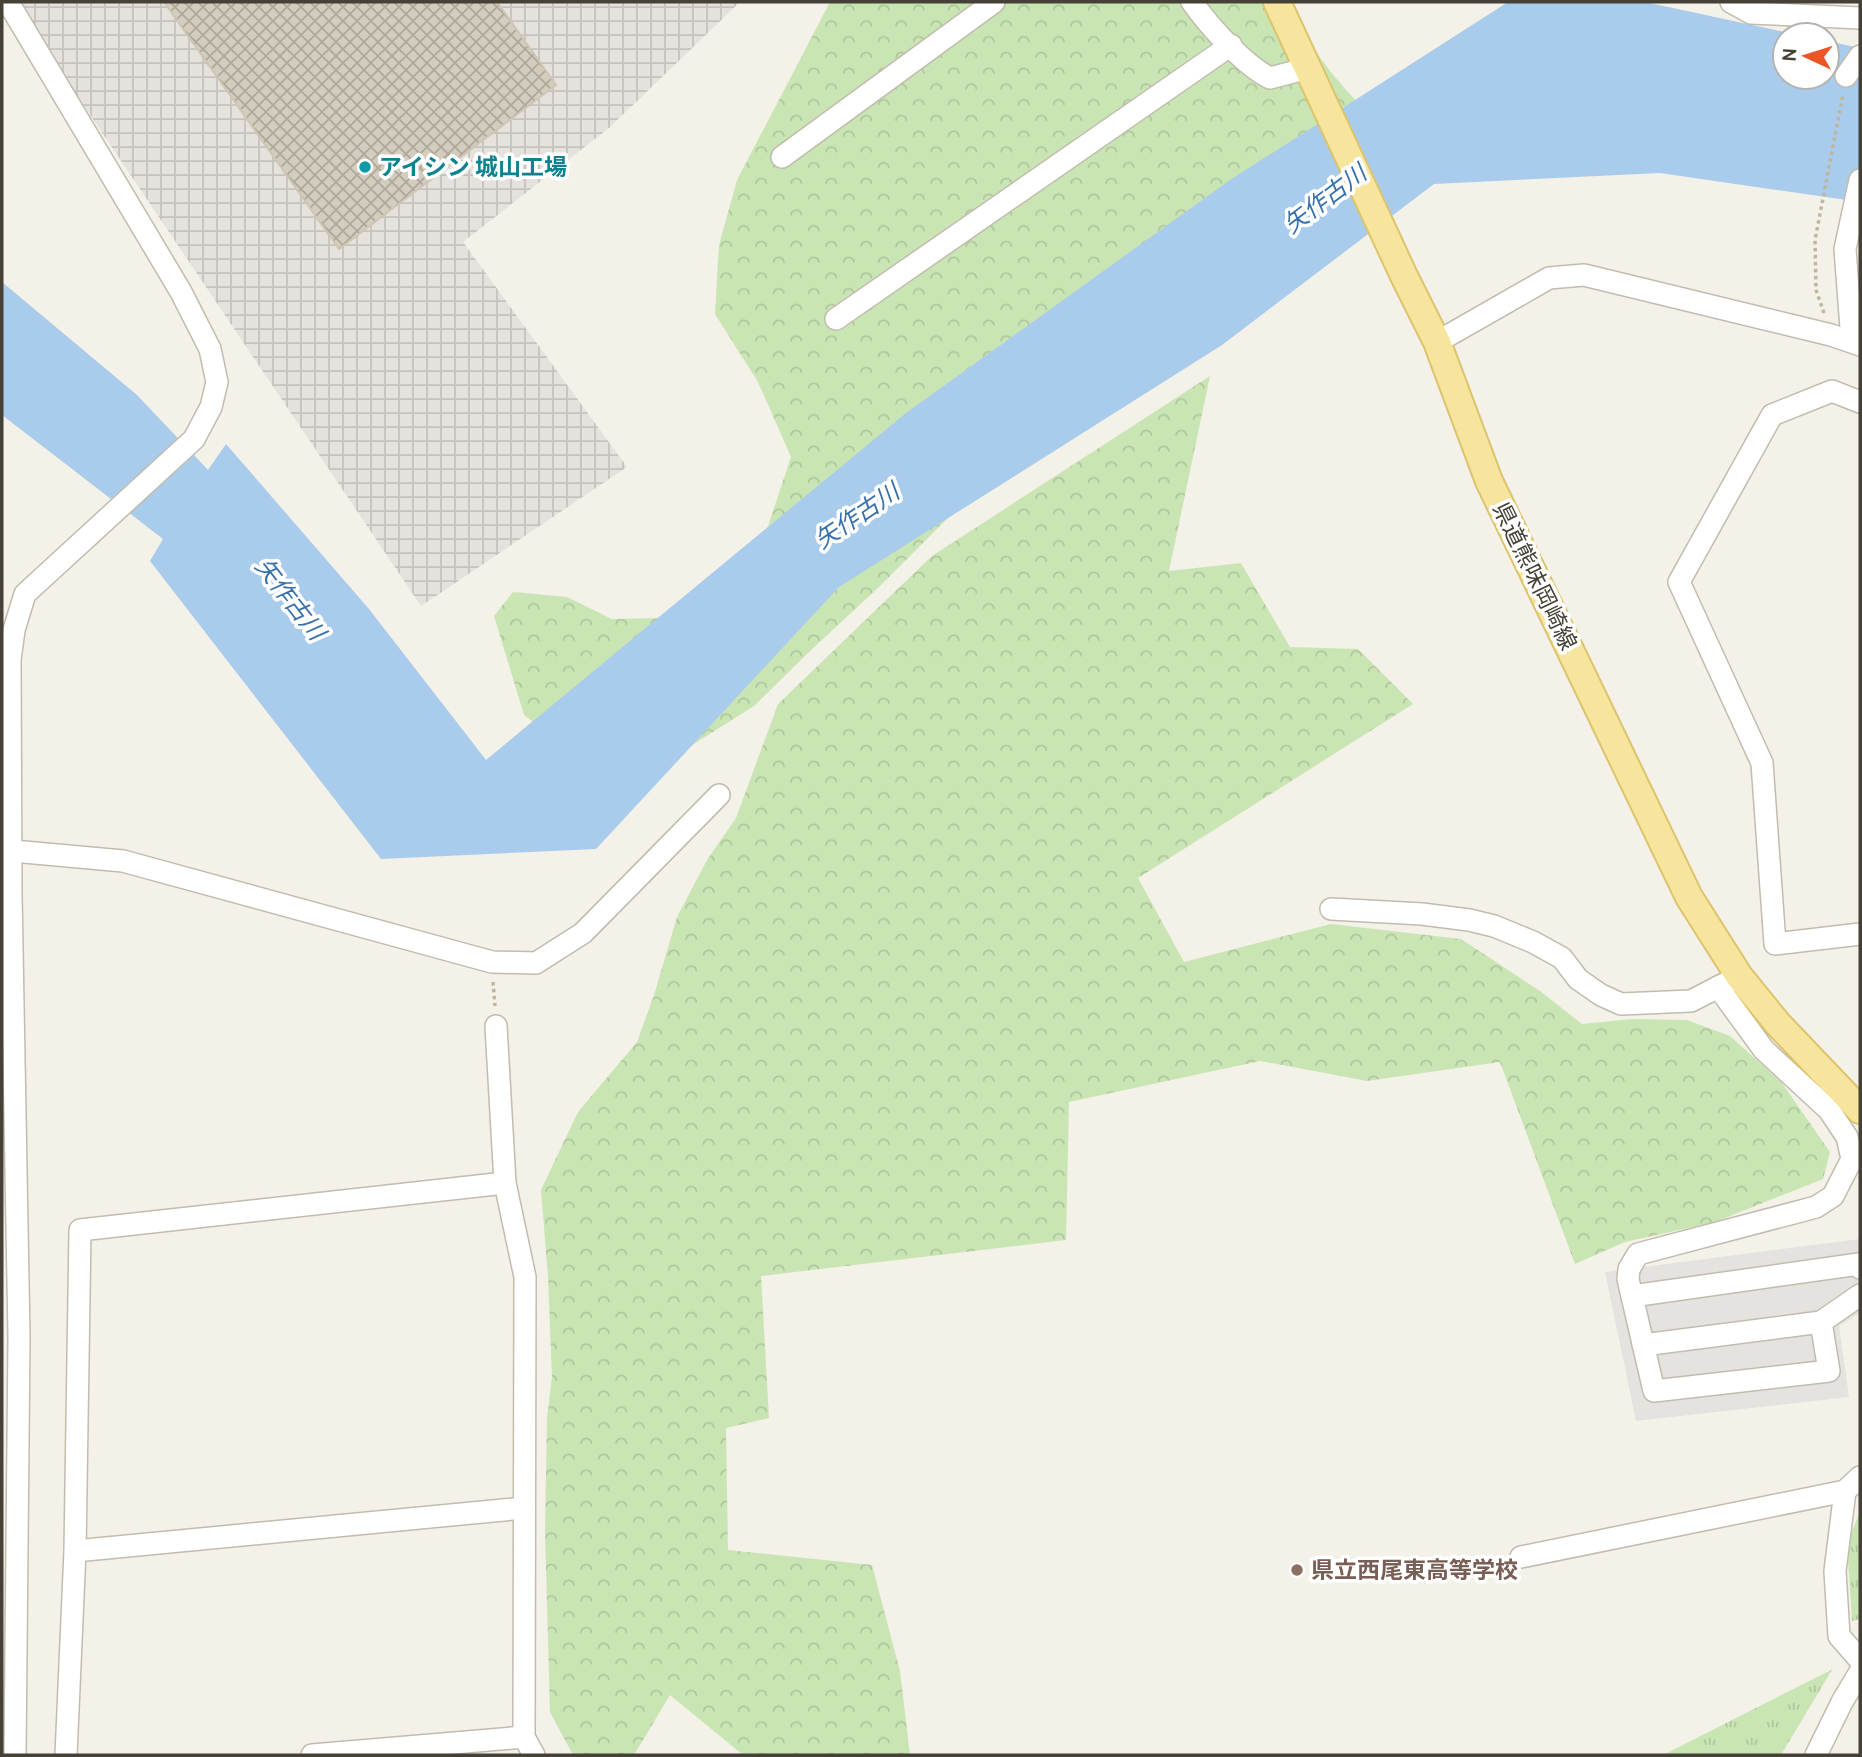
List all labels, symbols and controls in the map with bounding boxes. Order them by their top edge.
north arrow [1771,21,1841,91]
text: N [1778,47,1801,62]
place label: アイシン 城山工場 [379,153,567,181]
water label: 矢作古川 [1278,156,1374,239]
marker: アイシン 城山工場 [357,159,373,175]
water label: 矢作古川 [809,475,907,554]
street label: 県道熊味岡崎線 [1487,498,1583,654]
water label: 矢作古川 [249,552,333,648]
place label: 県立西尾東高等学校 [1311,1556,1518,1584]
marker: 県立西尾東高等学校 [1289,1562,1305,1578]

